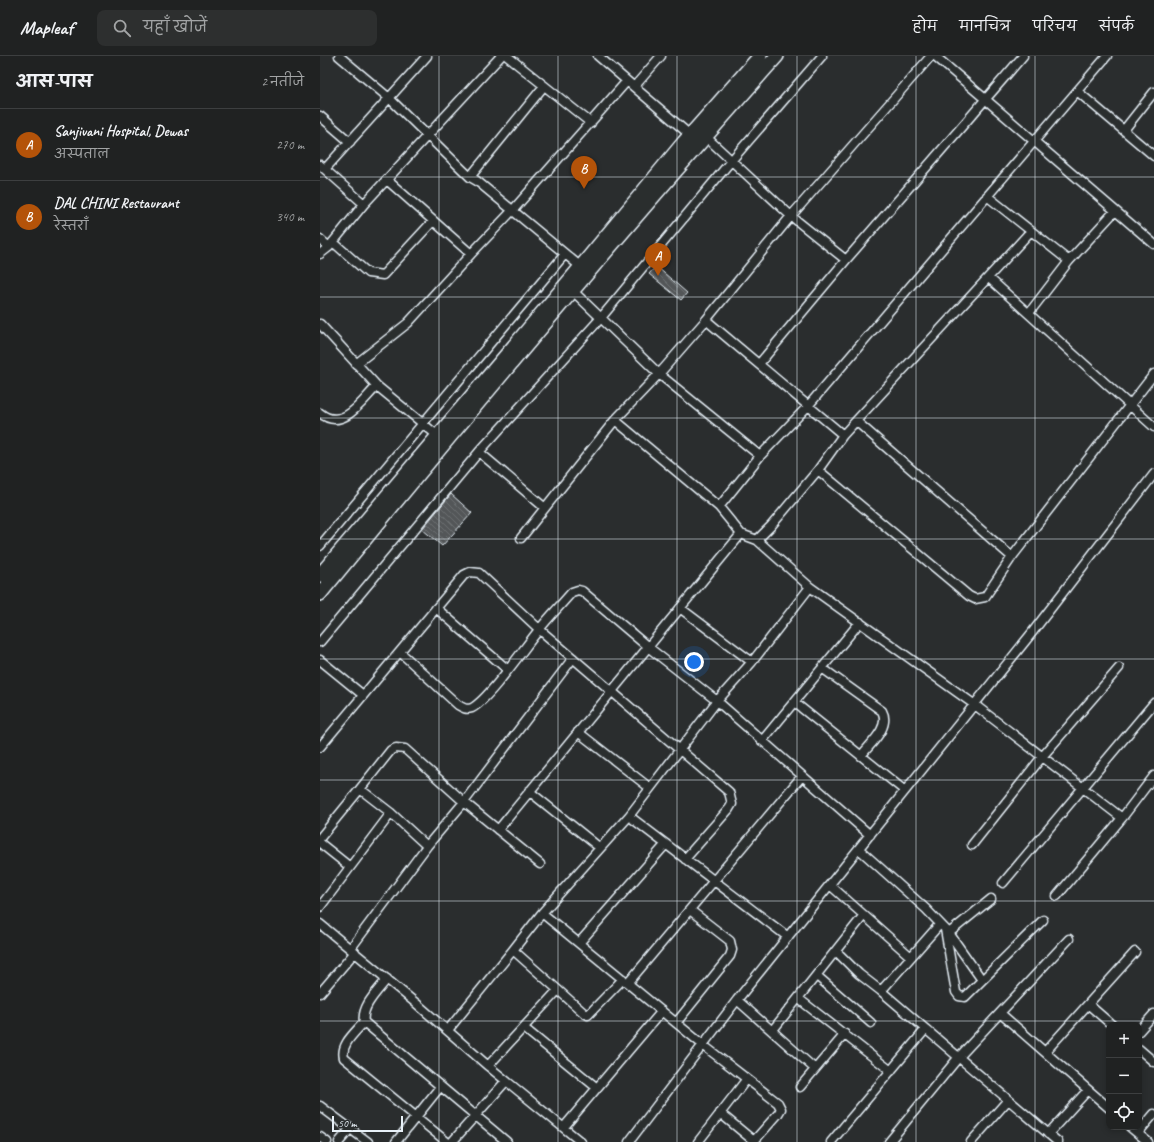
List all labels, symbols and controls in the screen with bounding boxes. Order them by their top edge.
search box [97,10,377,46]
text: Mapleaf [20,16,73,40]
icon: search [111,17,133,39]
text: यहाँ खोजें [143,18,207,37]
text: होम [913,18,937,35]
text: मानचित्र [959,18,1011,35]
text: परिचय [1033,18,1077,35]
text: संपर्क [1099,18,1134,35]
text: आस-पास [16,71,92,92]
text: 2 नतीजे [261,74,304,90]
text: Sanjivani Hospital, Dewas [54,122,188,141]
text: A [26,137,32,153]
text: 270 m [276,137,304,153]
text: अस्पताल [54,146,109,162]
pin: B [571,156,597,189]
text: DAL CHINI Restaurant [54,194,179,213]
text: B [26,209,32,225]
text: 340 m [276,209,304,225]
text: रेस्तराँ [54,218,89,234]
pin: A [645,243,671,276]
your location [684,652,704,672]
map controls [1106,1022,1142,1130]
button: + [1106,1022,1142,1058]
button: − [1106,1058,1142,1094]
button: locate [1106,1094,1142,1130]
scale bar [332,1114,403,1133]
text: 50 m [338,1116,357,1130]

